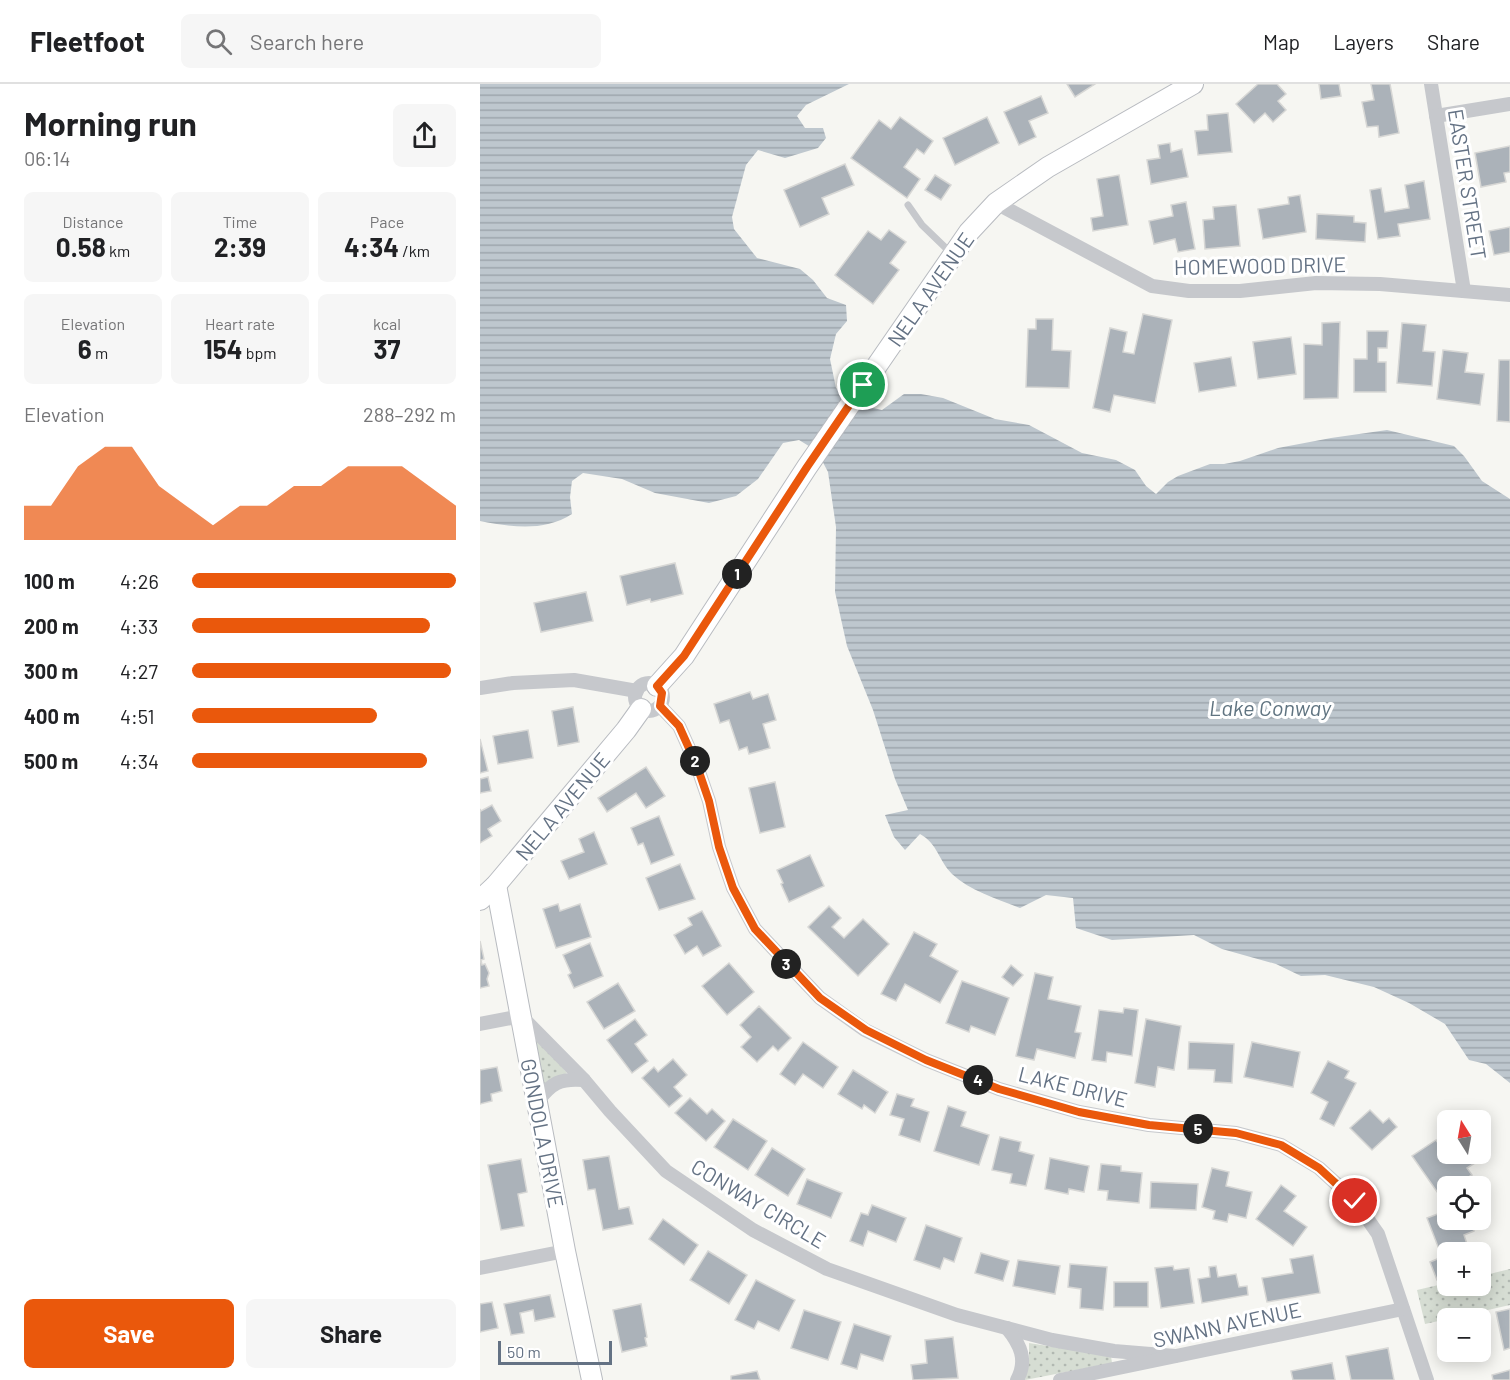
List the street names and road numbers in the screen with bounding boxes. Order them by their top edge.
street label: EASTER STREET [1444,107,1492,261]
street label: NELA AVENUE [882,227,978,351]
street label: HOMEWOOD DRIVE [1174,251,1346,279]
street label: NELA AVENUE [510,747,614,865]
street label: GONDOLA DRIVE [516,1056,570,1210]
street label: LAKE DRIVE [1016,1060,1130,1112]
street label: CONWAY CIRCLE [687,1153,831,1253]
street label: SWANN AVENUE [1151,1296,1303,1352]

